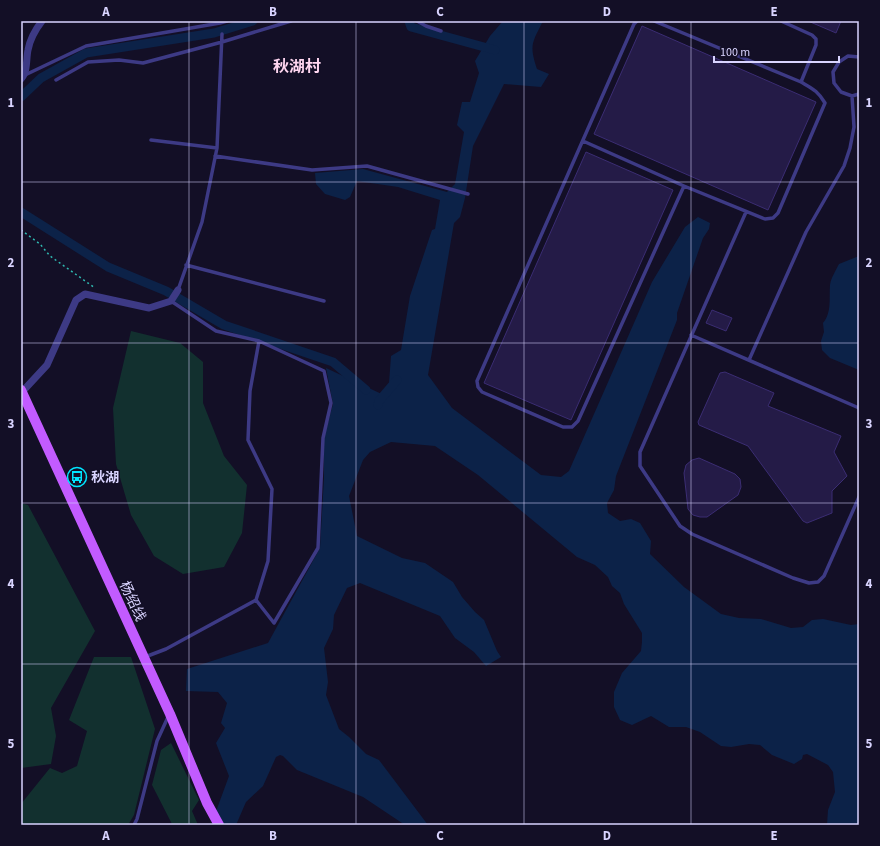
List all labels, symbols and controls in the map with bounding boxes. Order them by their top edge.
text: A [101,3,110,21]
text: B [269,3,277,21]
text: C [436,3,444,21]
text: D [603,3,611,21]
text: E [770,3,778,21]
scale bar [714,38,839,64]
text: 100 m [720,44,750,61]
district label: 秋湖村 [273,56,321,78]
text: 1 [8,94,15,112]
text: 1 [866,94,873,112]
text: 2 [8,254,15,272]
text: 2 [866,254,873,272]
text: 3 [8,415,15,433]
text: 3 [866,415,873,433]
bus stop icon: 秋湖 [66,466,88,488]
place label: 秋湖 [91,468,119,488]
text: 4 [8,575,15,593]
text: 4 [866,575,873,593]
street label: 杨绍线 [114,578,150,625]
text: 5 [8,735,15,753]
text: 5 [866,735,873,753]
text: A [101,827,110,845]
text: B [269,827,277,845]
text: C [436,827,444,845]
text: D [603,827,611,845]
text: E [770,827,778,845]

